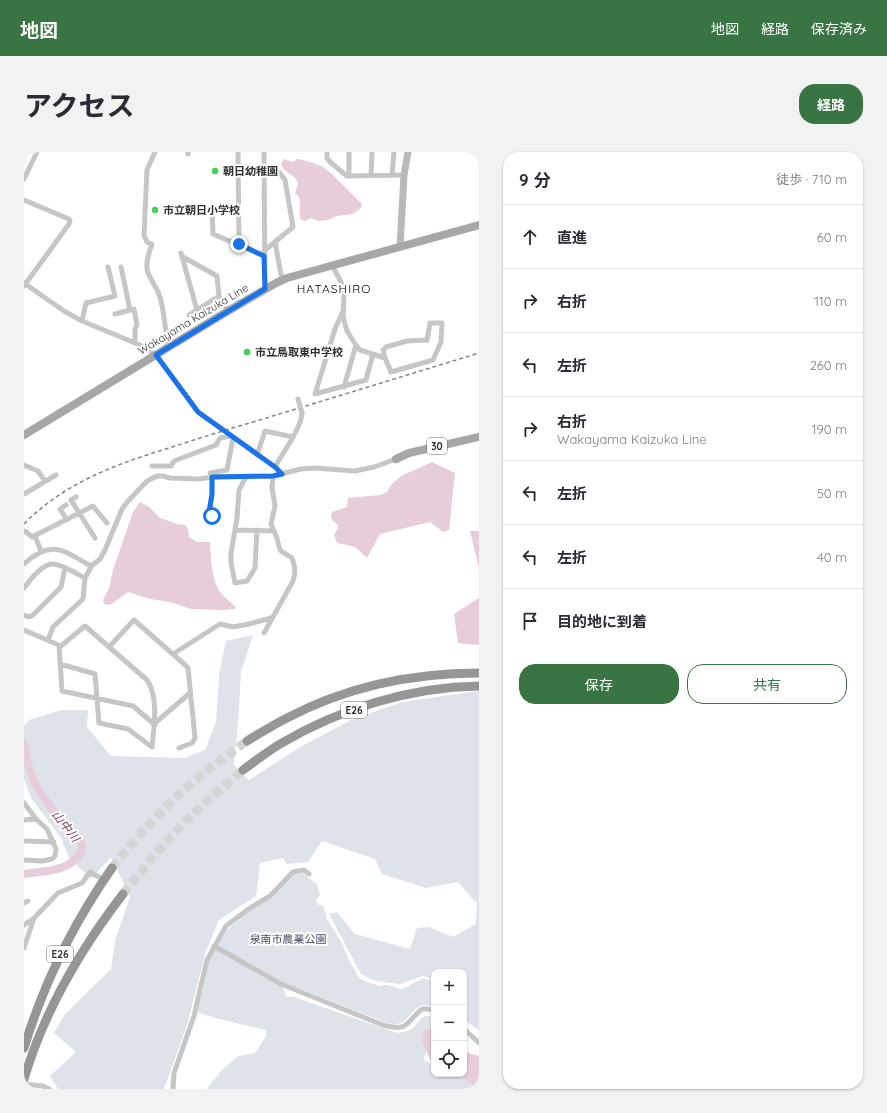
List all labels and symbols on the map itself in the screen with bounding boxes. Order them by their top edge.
place label: 朝日幼稚園 [223,164,278,178]
marker: 朝日幼稚園 [210,166,220,176]
place label: 市立朝日小学校 [163,203,240,217]
marker: 市立朝日小学校 [150,205,160,215]
route end [230,235,248,253]
street label: Wakayama Kaizuka Line [135,280,251,358]
district label: HATASHIRO [297,281,371,296]
place label: 市立鳥取東中学校 [255,345,343,359]
marker: 市立鳥取東中学校 [242,347,252,357]
road number: 30 [427,438,447,454]
route start [203,507,221,525]
road number: E26 [341,702,367,718]
water label: 山中川 [49,807,84,846]
park label: 泉南市農業公園 [250,932,327,946]
road number: E26 [47,946,73,962]

